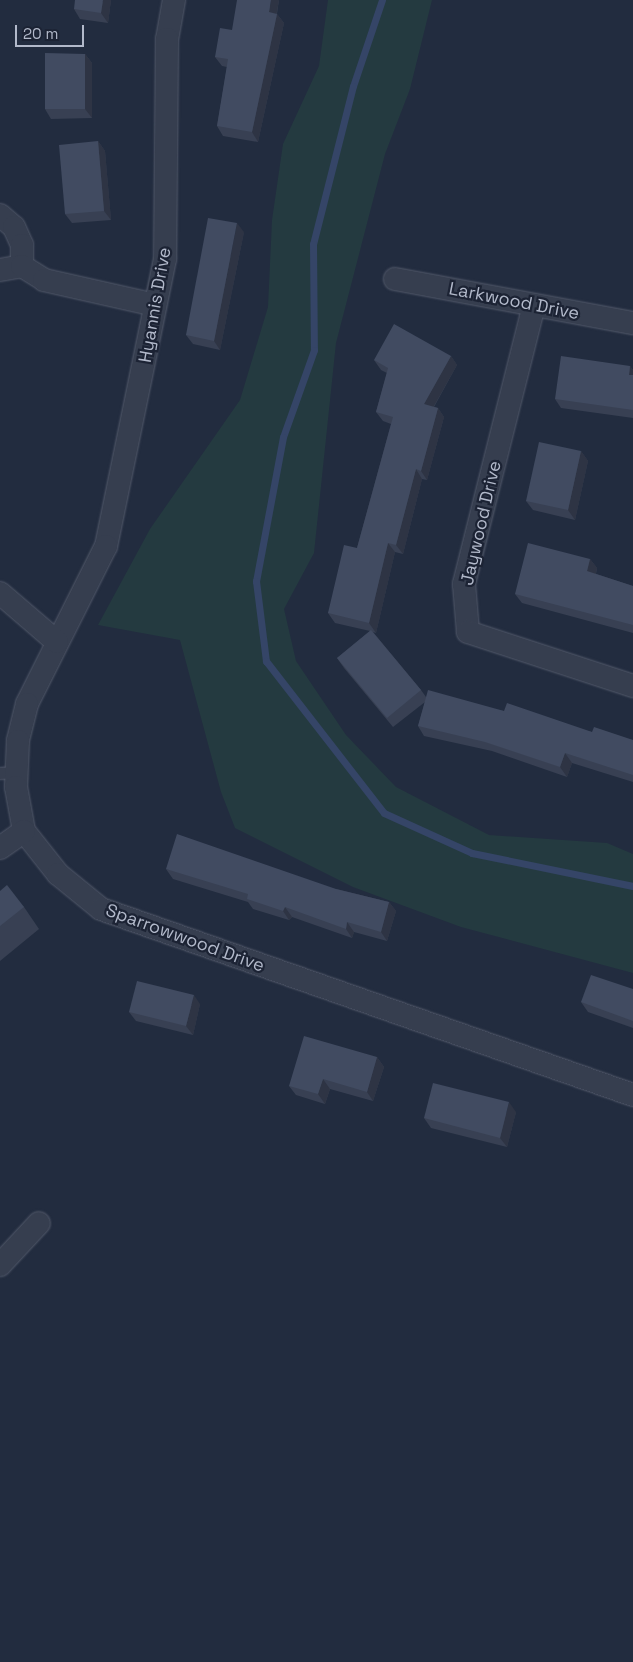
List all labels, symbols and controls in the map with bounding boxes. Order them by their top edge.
scale bar [18,15,86,47]
text: 20 m [23,24,58,43]
street label: Hyannis Drive [134,246,176,364]
street label: Larkwood Drive [447,278,581,324]
street label: Jaywood Drive [456,459,506,587]
street label: Sparrowwood Drive [103,899,267,977]

